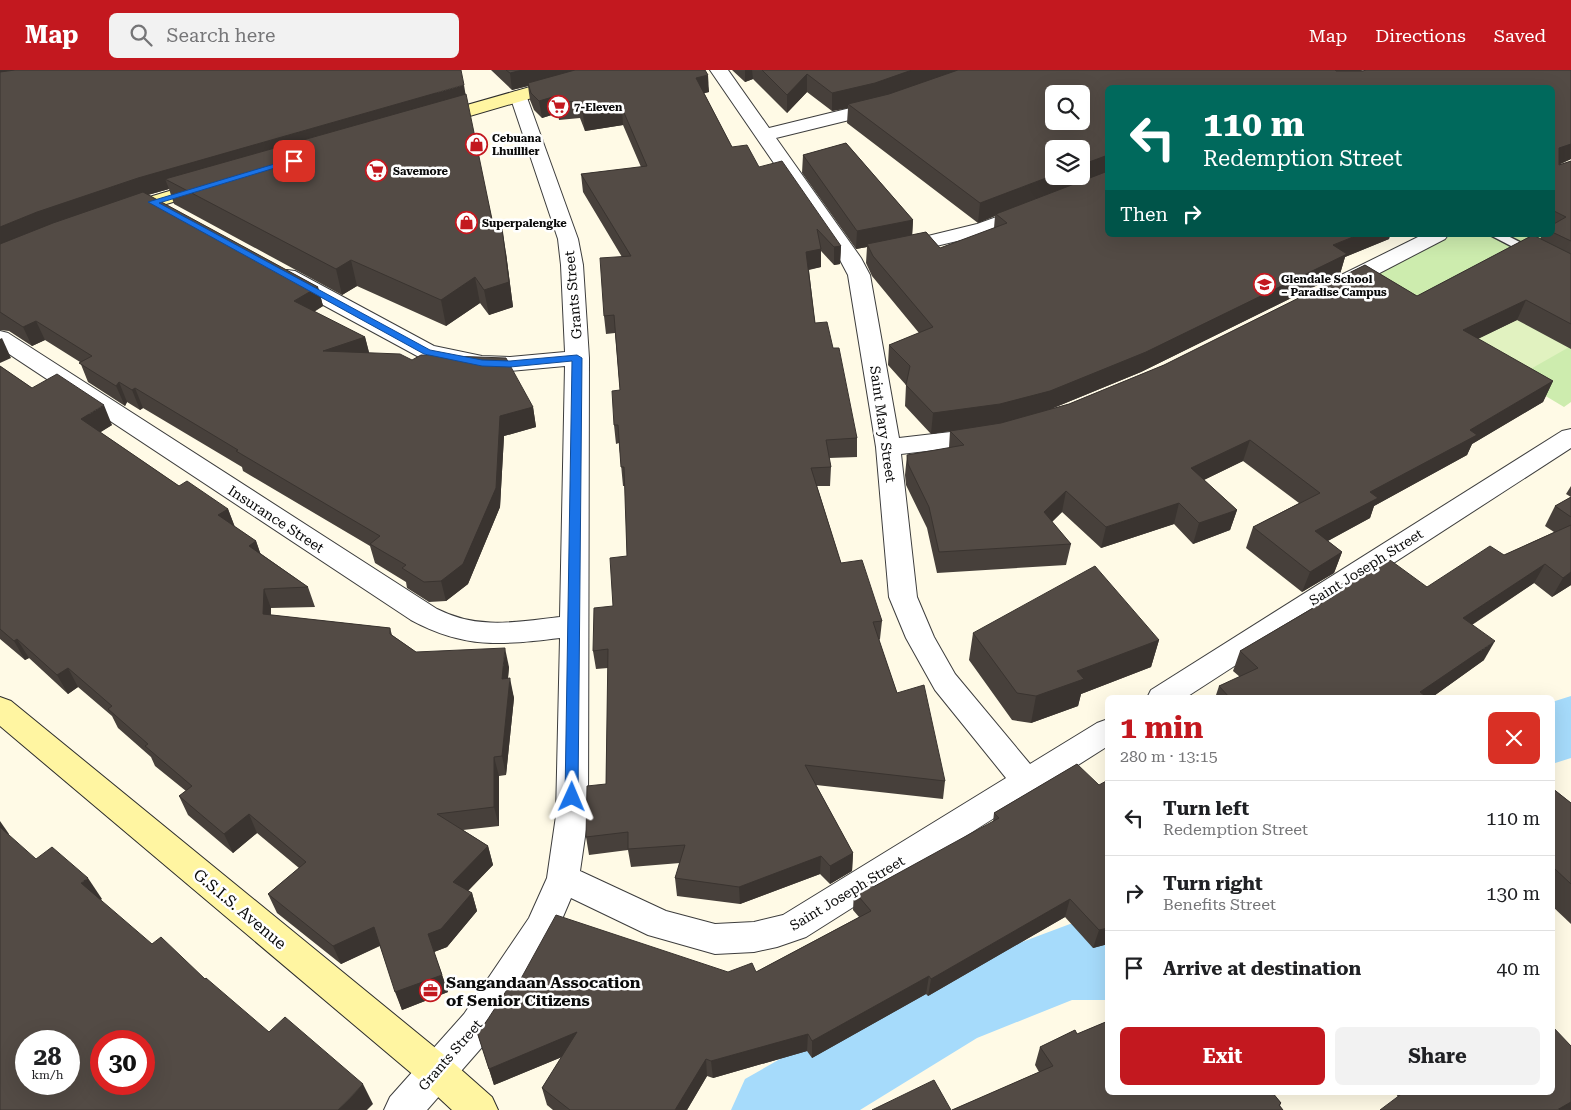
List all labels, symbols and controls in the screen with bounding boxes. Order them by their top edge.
search box [109,13,459,58]
text: Map [25,21,79,49]
icon: search [127,21,155,49]
text: Search here [167,24,275,47]
text: Map [1309,25,1347,46]
text: Directions [1375,25,1466,46]
text: Saved [1494,25,1546,46]
map controls [1045,85,1090,185]
button: search [1045,85,1090,130]
supermarket icon: 7-Eleven [546,95,570,119]
place label: 7-Eleven [574,101,623,114]
text: 110 m [1203,104,1304,145]
icon: left [1120,105,1185,170]
shop icon: Cebuana Lhuillier [464,132,488,156]
place label: Cebuana Lhuillier [492,132,542,158]
pin [273,140,315,182]
button: layers [1045,140,1090,185]
text: Redemption Street [1203,146,1402,171]
icon: arrive [280,147,308,175]
supermarket icon: Savemore [365,159,389,183]
place label: Savemore [393,165,449,178]
icon: right [1178,200,1206,228]
text: Then [1120,203,1168,226]
shop icon: Superpalengke [454,211,478,235]
place label: Superpalengke [482,217,567,230]
street label: Grants Street [561,250,585,340]
school or university icon: Glendale School – Paradise Campus [1253,273,1277,297]
place label: Glendale School – Paradise Campus [1281,273,1387,299]
street label: Saint Mary Street [867,365,899,483]
street label: Insurance Street [225,482,327,556]
street label: Saint Joseph Street [1306,525,1426,609]
text: 1 min [1120,710,1203,745]
button: close [1488,712,1540,764]
text: 280 m · 13:15 [1120,747,1218,766]
position arrow [545,770,597,822]
text: Turn left [1163,797,1249,820]
icon: left [1120,804,1148,832]
text: 110 m [1486,807,1540,830]
text: Redemption Street [1163,820,1308,839]
street label: Saint Joseph Street [787,852,907,934]
street label: G.S.I.S. Avenue [190,865,290,953]
text: Turn right [1163,872,1263,895]
icon: right [1120,879,1148,907]
text: 130 m [1486,882,1540,905]
text: Benefits Street [1163,895,1276,914]
icon: arrive [1120,954,1148,982]
text: Arrive at destination [1163,957,1361,980]
text: 40 m [1497,957,1540,980]
place label: Sangandaan Assocation of Senior Citizens [446,973,641,1010]
office icon: Sangandaan Assocation of Senior Citizens [418,979,442,1003]
street label: Grants Street [415,1016,485,1094]
button: Exit [1120,1027,1325,1085]
button: Share [1335,1027,1540,1085]
speed limit sign: 30 [90,1030,155,1095]
text: 28 [33,1042,62,1071]
text: km/h [31,1068,64,1082]

